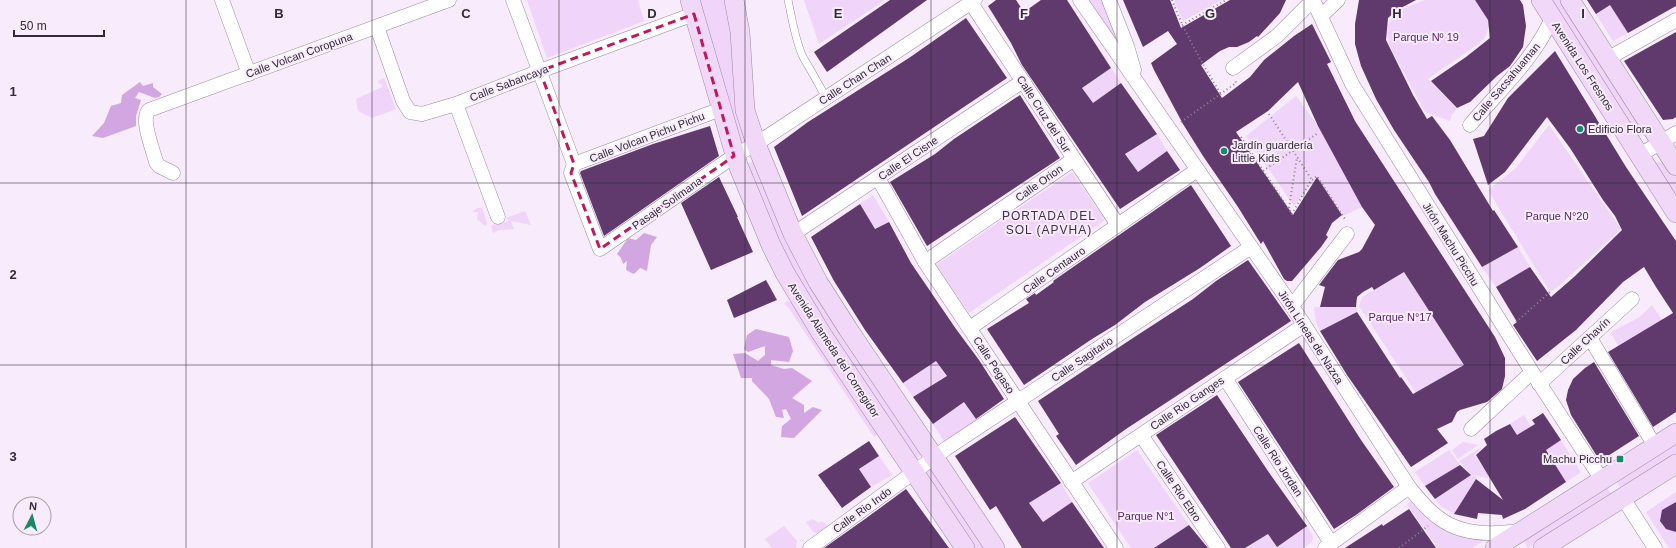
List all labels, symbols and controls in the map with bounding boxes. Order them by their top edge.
text: B [274,6,284,21]
text: C [461,6,471,21]
text: D [647,6,657,21]
text: E [834,6,843,21]
text: F [1020,6,1028,21]
text: G [1205,6,1215,21]
text: H [1392,6,1402,21]
text: I [1581,6,1585,21]
scale bar [14,12,104,38]
text: 50 m [20,19,47,33]
street label: Avenida Los Fresnos [1550,19,1616,113]
street label: Calle Volcan Coropuna [244,30,355,80]
park label: Parque Nº 19 [1393,31,1459,43]
street label: Calle Sacsahuaman [1470,40,1542,124]
street label: Calle Chan Chan [817,51,893,107]
street label: Calle Sabancaya [468,62,551,104]
street label: Calle Cruz del Sur [1015,73,1074,155]
text: 1 [9,84,17,99]
street label: Calle Volcan Pichu Pichu [588,109,706,165]
place label: Edificio Flora [1588,123,1652,135]
marker: Edificio Flora [1575,124,1585,134]
street label: Calle El Cisne [876,134,940,182]
place label: Jardín guardería Little Kids [1232,139,1314,164]
marker: Jardín guardería Little Kids [1219,146,1229,156]
street label: Calle Orion [1013,162,1065,204]
street label: Pasaje Solimana [630,174,705,232]
street label: Jirón Machu Picchu [1420,200,1482,288]
district label: PORTADA DEL SOL (APVHA) [1002,209,1096,237]
park label: Parque N°20 [1525,210,1589,222]
street label: Calle Centauro [1021,244,1087,296]
text: 2 [9,267,17,282]
street label: Avenida Alameda del Corregidor [786,280,882,420]
street label: Jirón Líneas de Nazca [1276,288,1346,387]
park label: Parque N°17 [1368,311,1432,323]
street label: Calle Chavín [1558,315,1612,367]
street label: Calle Pegaso [971,334,1017,396]
street label: Calle Sagitario [1049,334,1115,384]
street label: Calle Rio Ganges [1148,374,1227,432]
street label: Calle Rio Jordan [1251,424,1305,498]
text: 3 [9,449,17,464]
place label: Machu Picchu [1543,453,1612,465]
marker: Machu Picchu [1615,454,1625,464]
street label: Calle Rio Ebro [1154,458,1204,524]
street label: Calle Rio Indo [831,485,893,535]
north arrow [12,496,52,536]
text: N [28,500,38,512]
park label: Parque N°1 [1118,510,1175,522]

